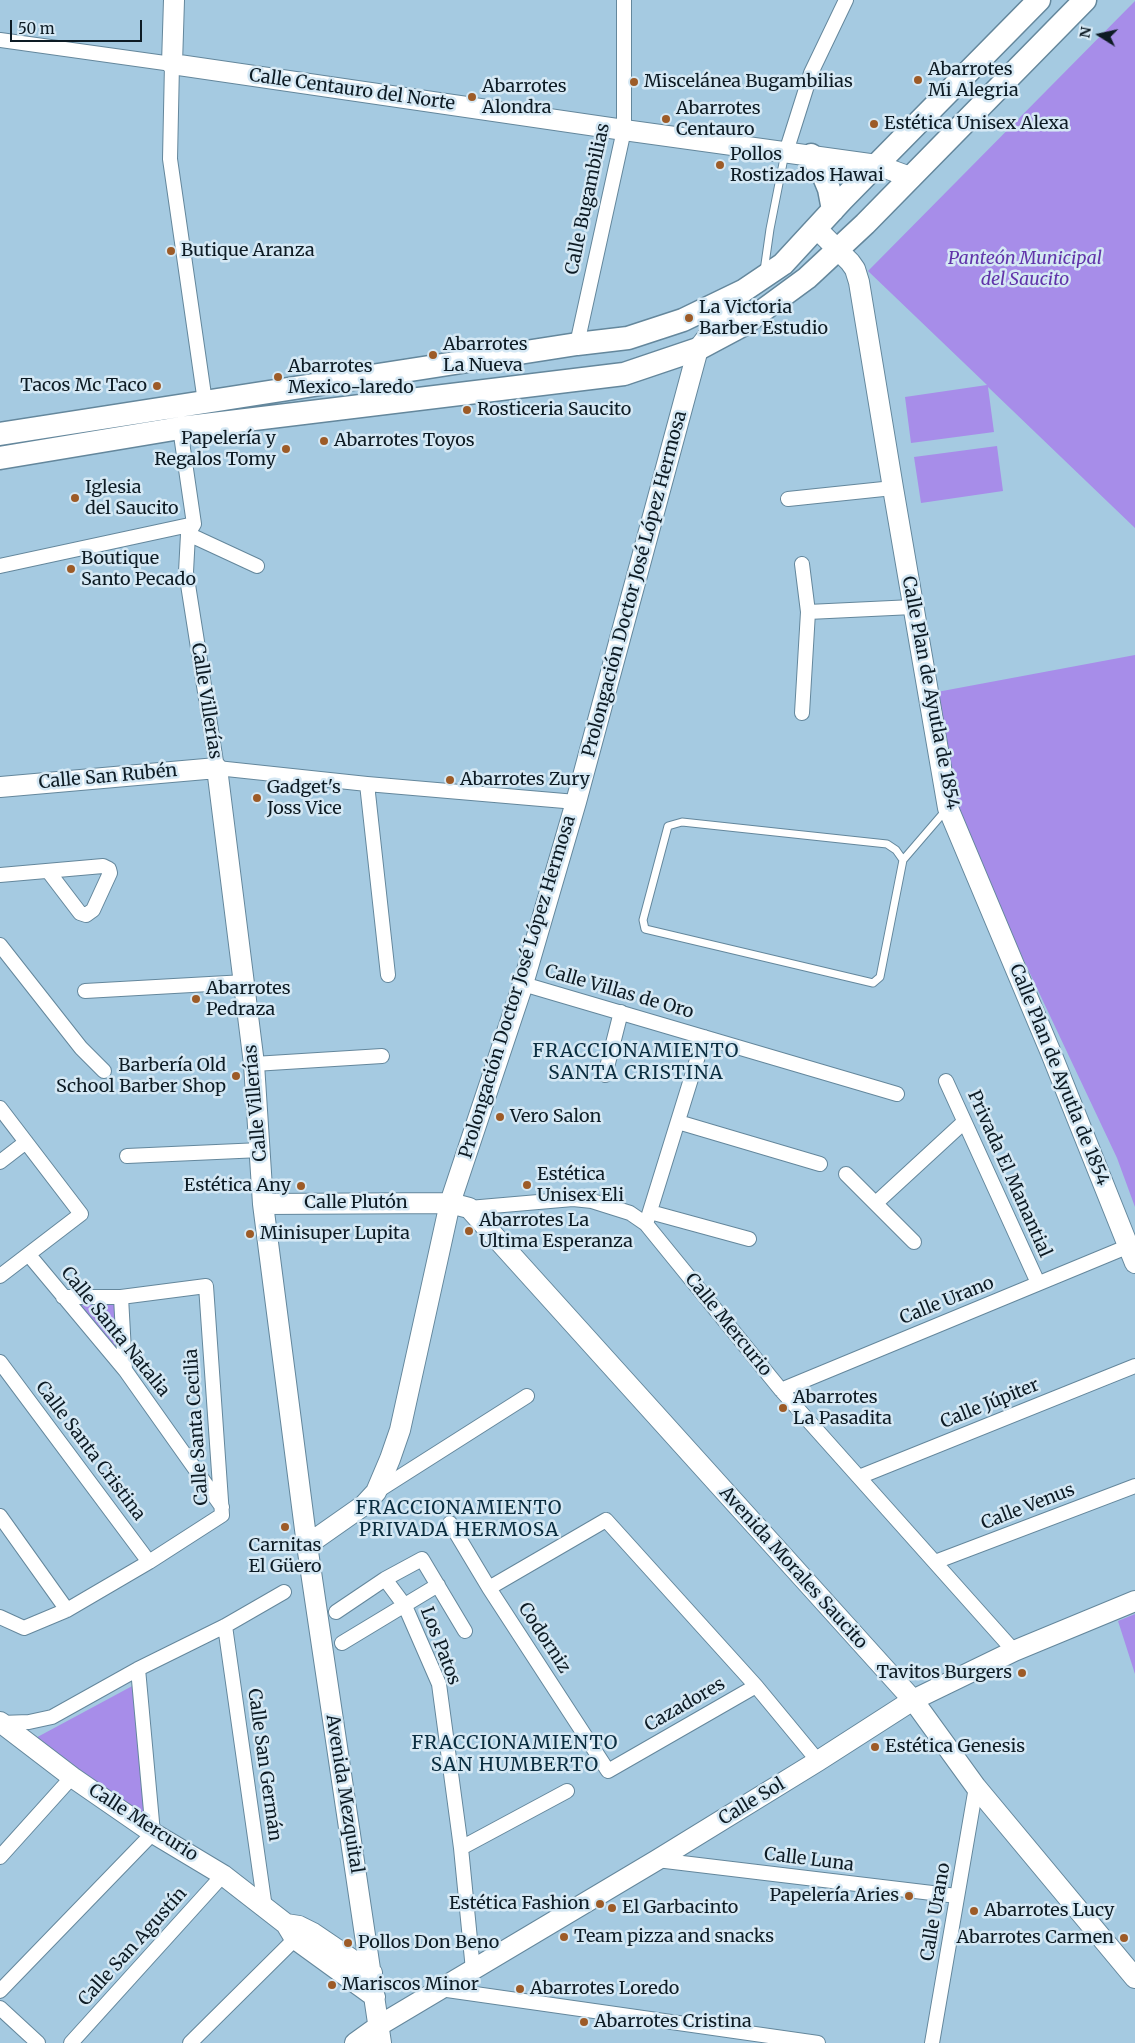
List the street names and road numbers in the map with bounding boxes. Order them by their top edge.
street label: Calle Centauro del Norte [248,65,456,115]
street label: Calle Bugambilias [561,121,615,277]
street label: Prolongación Doctor José López Hermosa [578,408,692,760]
street label: Calle Plan de Ayutla de 1854 [897,575,963,811]
street label: Calle Villerías [186,641,226,761]
street label: Calle San Rubén [38,760,178,794]
street label: Prolongación Doctor José López Hermosa [455,813,581,1161]
street label: Calle Villas de Oro [542,960,696,1024]
street label: Calle Plan de Ayutla de 1854 [1005,961,1113,1189]
street label: Calle Villerías [240,1044,272,1162]
street label: Privada El Manantial [962,1087,1056,1261]
street label: Calle Plutón [304,1192,408,1214]
street label: Calle Santa Natalia [56,1263,174,1401]
street label: Calle Mercurio [680,1269,776,1381]
street label: Calle Urano [897,1272,997,1330]
street label: Calle Santa Cecilia [181,1348,213,1506]
street label: Calle Júpiter [938,1374,1042,1434]
street label: Calle Santa Cristina [31,1377,149,1525]
street label: Calle Venus [978,1479,1078,1535]
street label: Avenida Morales Saucito [714,1482,872,1654]
street label: Codorniz [513,1599,575,1677]
street label: Los Patos [415,1604,465,1688]
street label: Cazadores [641,1673,729,1737]
street label: Calle San Germán [243,1687,285,1843]
street label: Avenida Mezquital [321,1713,367,1875]
street label: Calle Sol [715,1774,789,1830]
street label: Calle Mercurio [84,1780,202,1866]
street label: Calle Luna [763,1844,855,1876]
street label: Calle Urano [917,1861,955,1963]
street label: Calle San Agustín [74,1883,192,2011]

